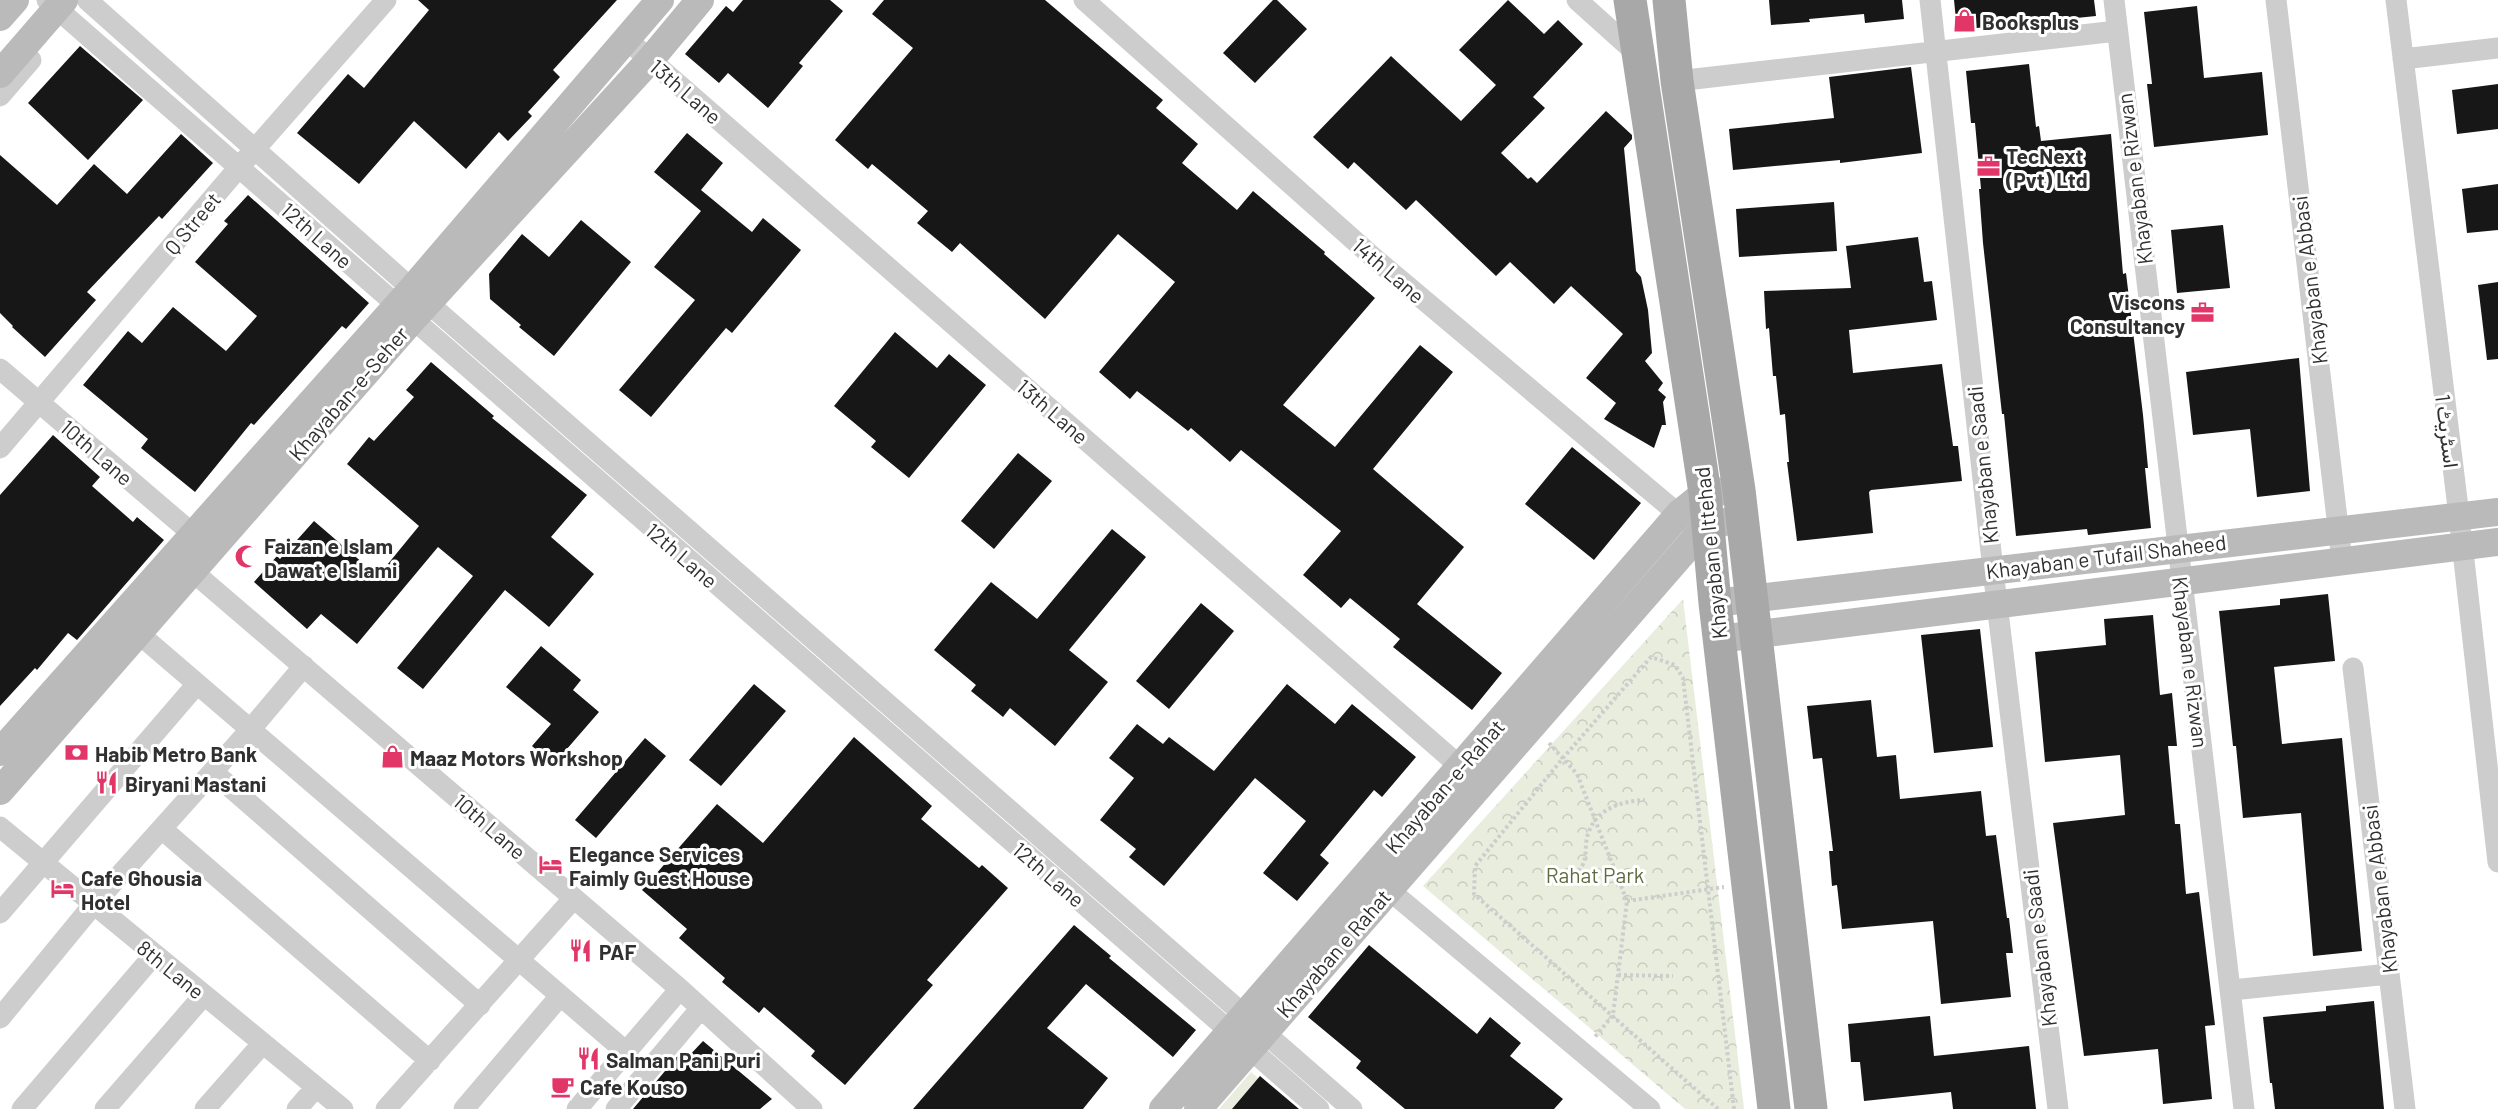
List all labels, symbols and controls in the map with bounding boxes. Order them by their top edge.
shop icon: Booksplus [1951,8,1977,34]
place label: Booksplus [1982,9,2079,34]
street label: 13th Lane [645,53,727,129]
street label: Khayaban e Rizwan [2111,92,2157,266]
place label: TecNext (Pvt) Ltd [2005,143,2088,192]
office icon: TecNext (Pvt) Ltd [1975,154,2001,180]
street label: Q Street [159,187,225,259]
street label: Khayaban e Abbasi [2286,194,2332,366]
street label: 12th Lane [276,197,358,273]
street label: 14th Lane [1348,232,1430,308]
place label: Viscons Consultancy [2070,289,2185,338]
office icon: Viscons Consultancy [2190,300,2216,326]
street label: Khayaban-e-Seher [283,321,413,465]
street label: 13th Lane [1012,373,1094,449]
street label: Khayaban e Saadi [1961,385,2003,545]
street label: اسٹریٹ 1 [2429,393,2465,470]
street label: 10th Lane [56,414,138,490]
street label: Khayaban e Ittehad [1689,466,1731,640]
street label: 12th Lane [641,517,723,593]
street label: Khayaban e Tufail Shaheed [1984,529,2228,583]
place label: Faizan e Islam Dawat e Islami [264,533,397,582]
mosque icon: Faizan e Islam Dawat e Islami [233,544,259,570]
street label: Khayaban e Rizwan [2168,575,2214,749]
street label: Khayaban-e-Rahat [1379,714,1509,858]
bank icon: Habib Metro Bank [64,740,90,766]
place label: Habib Metro Bank [95,741,257,766]
shop icon: Maaz Motors Workshop [379,744,405,770]
place label: Maaz Motors Workshop [410,745,623,770]
restaurant icon: Biryani Mastani [94,770,120,796]
place label: Biryani Mastani [125,771,266,796]
street label: 10th Lane [449,788,531,864]
street label: Khayaban e Abbasi [2356,803,2402,975]
street label: 12th Lane [1008,836,1090,912]
place label: Elegance Services Faimly Guest House [569,841,750,890]
hotel icon: Elegance Services Faimly Guest House [538,852,564,878]
park label: Rahat Park [1546,862,1644,887]
place label: Cafe Ghousia Hotel [81,865,202,914]
street label: Khayaban e Saadi [2017,868,2061,1028]
hotel icon: Cafe Ghousia Hotel [50,876,76,902]
street label: Khayaban e Rahat [1271,884,1395,1022]
street label: 8th Lane [132,934,210,1004]
restaurant icon: PAF [568,938,594,964]
place label: PAF [599,939,636,964]
restaurant icon: Salman Pani Puri [575,1046,601,1072]
place label: Salman Pani Puri [606,1047,761,1072]
cafe icon: Cafe Kouso [549,1073,575,1099]
place label: Cafe Kouso [580,1074,684,1099]

